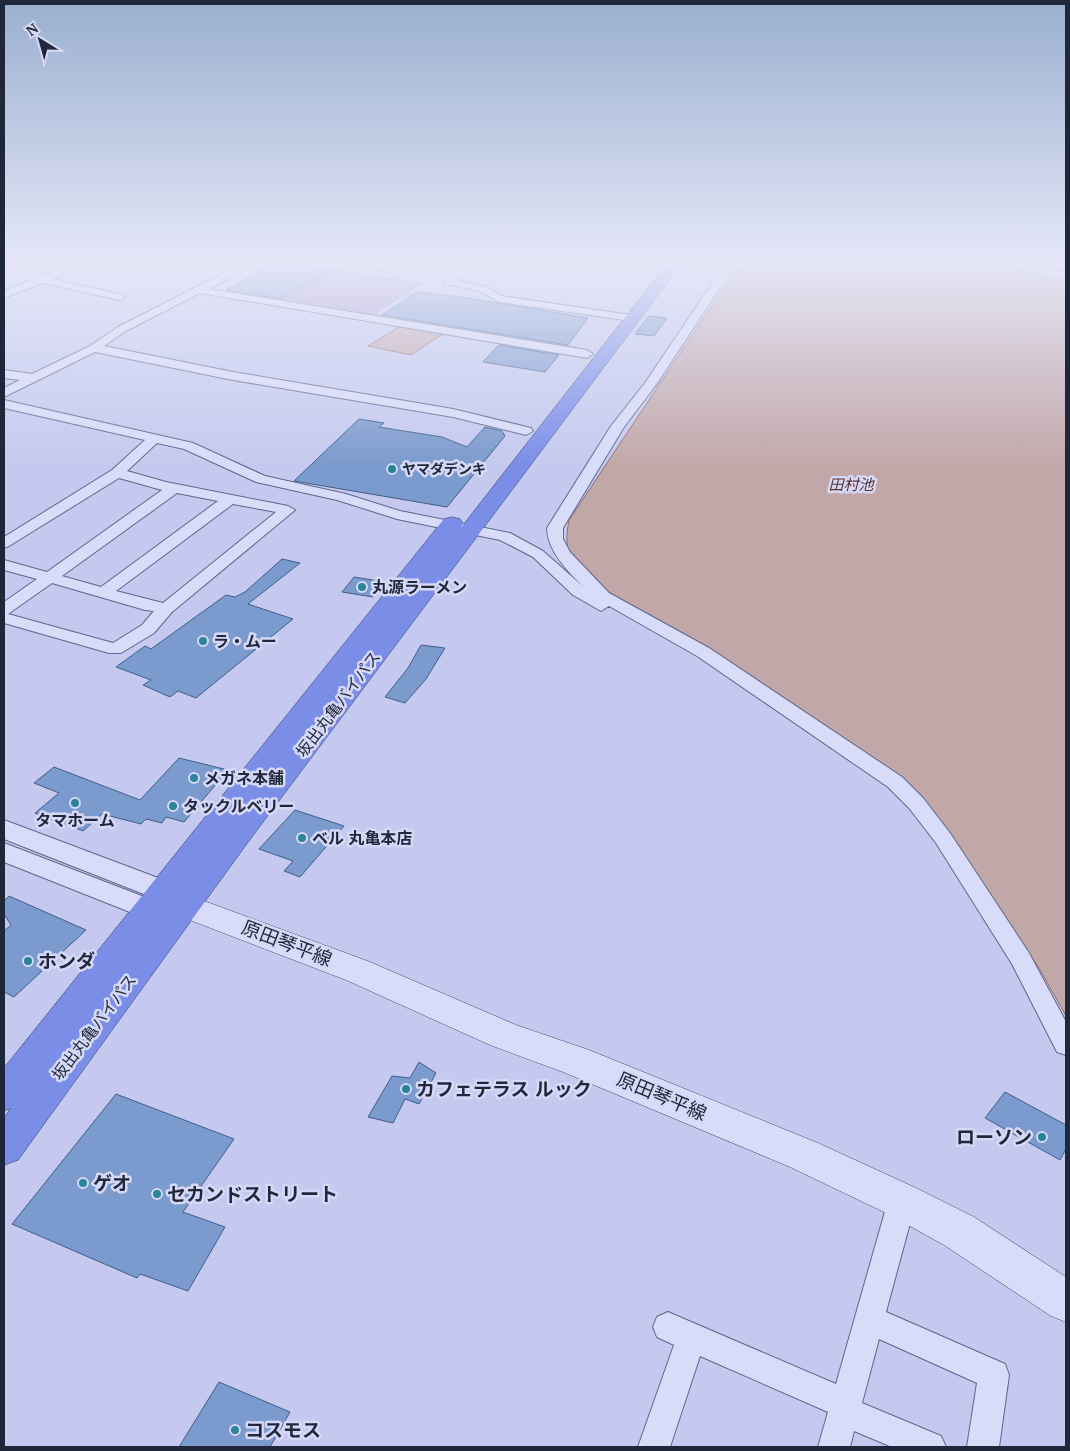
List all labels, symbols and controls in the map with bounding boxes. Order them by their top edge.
north arrow [15,15,65,65]
text: N [22,18,42,40]
place label: ヤマダデンキ [402,459,486,478]
marker: ヤマダデンキ [386,463,398,475]
water label: 田村池 [828,474,875,494]
place label: 丸源ラーメン [372,576,467,598]
marker: 丸源ラーメン [356,581,368,593]
place label: ラ・ムー [213,630,277,652]
marker: ラ・ムー [197,635,209,647]
street label: 坂出丸亀バイパス [291,646,385,762]
place label: メガネ本舗 [204,767,284,789]
marker: メガネ本舗 [188,772,200,784]
place label: タックルベリー [183,795,295,817]
marker: タマホーム [69,797,81,809]
marker: タックルベリー [167,800,179,812]
place label: タマホーム [35,809,115,831]
place label: ベル 丸亀本店 [312,827,412,849]
marker: ベル 丸亀本店 [296,832,308,844]
street label: 原田琴平線 [238,914,336,971]
place label: ホンダ [38,948,95,973]
marker: ホンダ [22,955,34,967]
street label: 坂出丸亀バイパス [47,969,141,1085]
street label: 原田琴平線 [614,1065,711,1126]
place label: カフェテラス ルック [416,1076,592,1101]
marker: カフェテラス ルック [400,1083,412,1095]
place label: ローソン [956,1124,1032,1149]
marker: ローソン [1036,1131,1048,1143]
place label: ゲオ [93,1170,131,1195]
marker: ゲオ [77,1177,89,1189]
place label: セカンドストリート [167,1181,338,1206]
marker: セカンドストリート [151,1188,163,1200]
place label: コスモス [245,1417,321,1442]
marker: コスモス [229,1424,241,1436]

